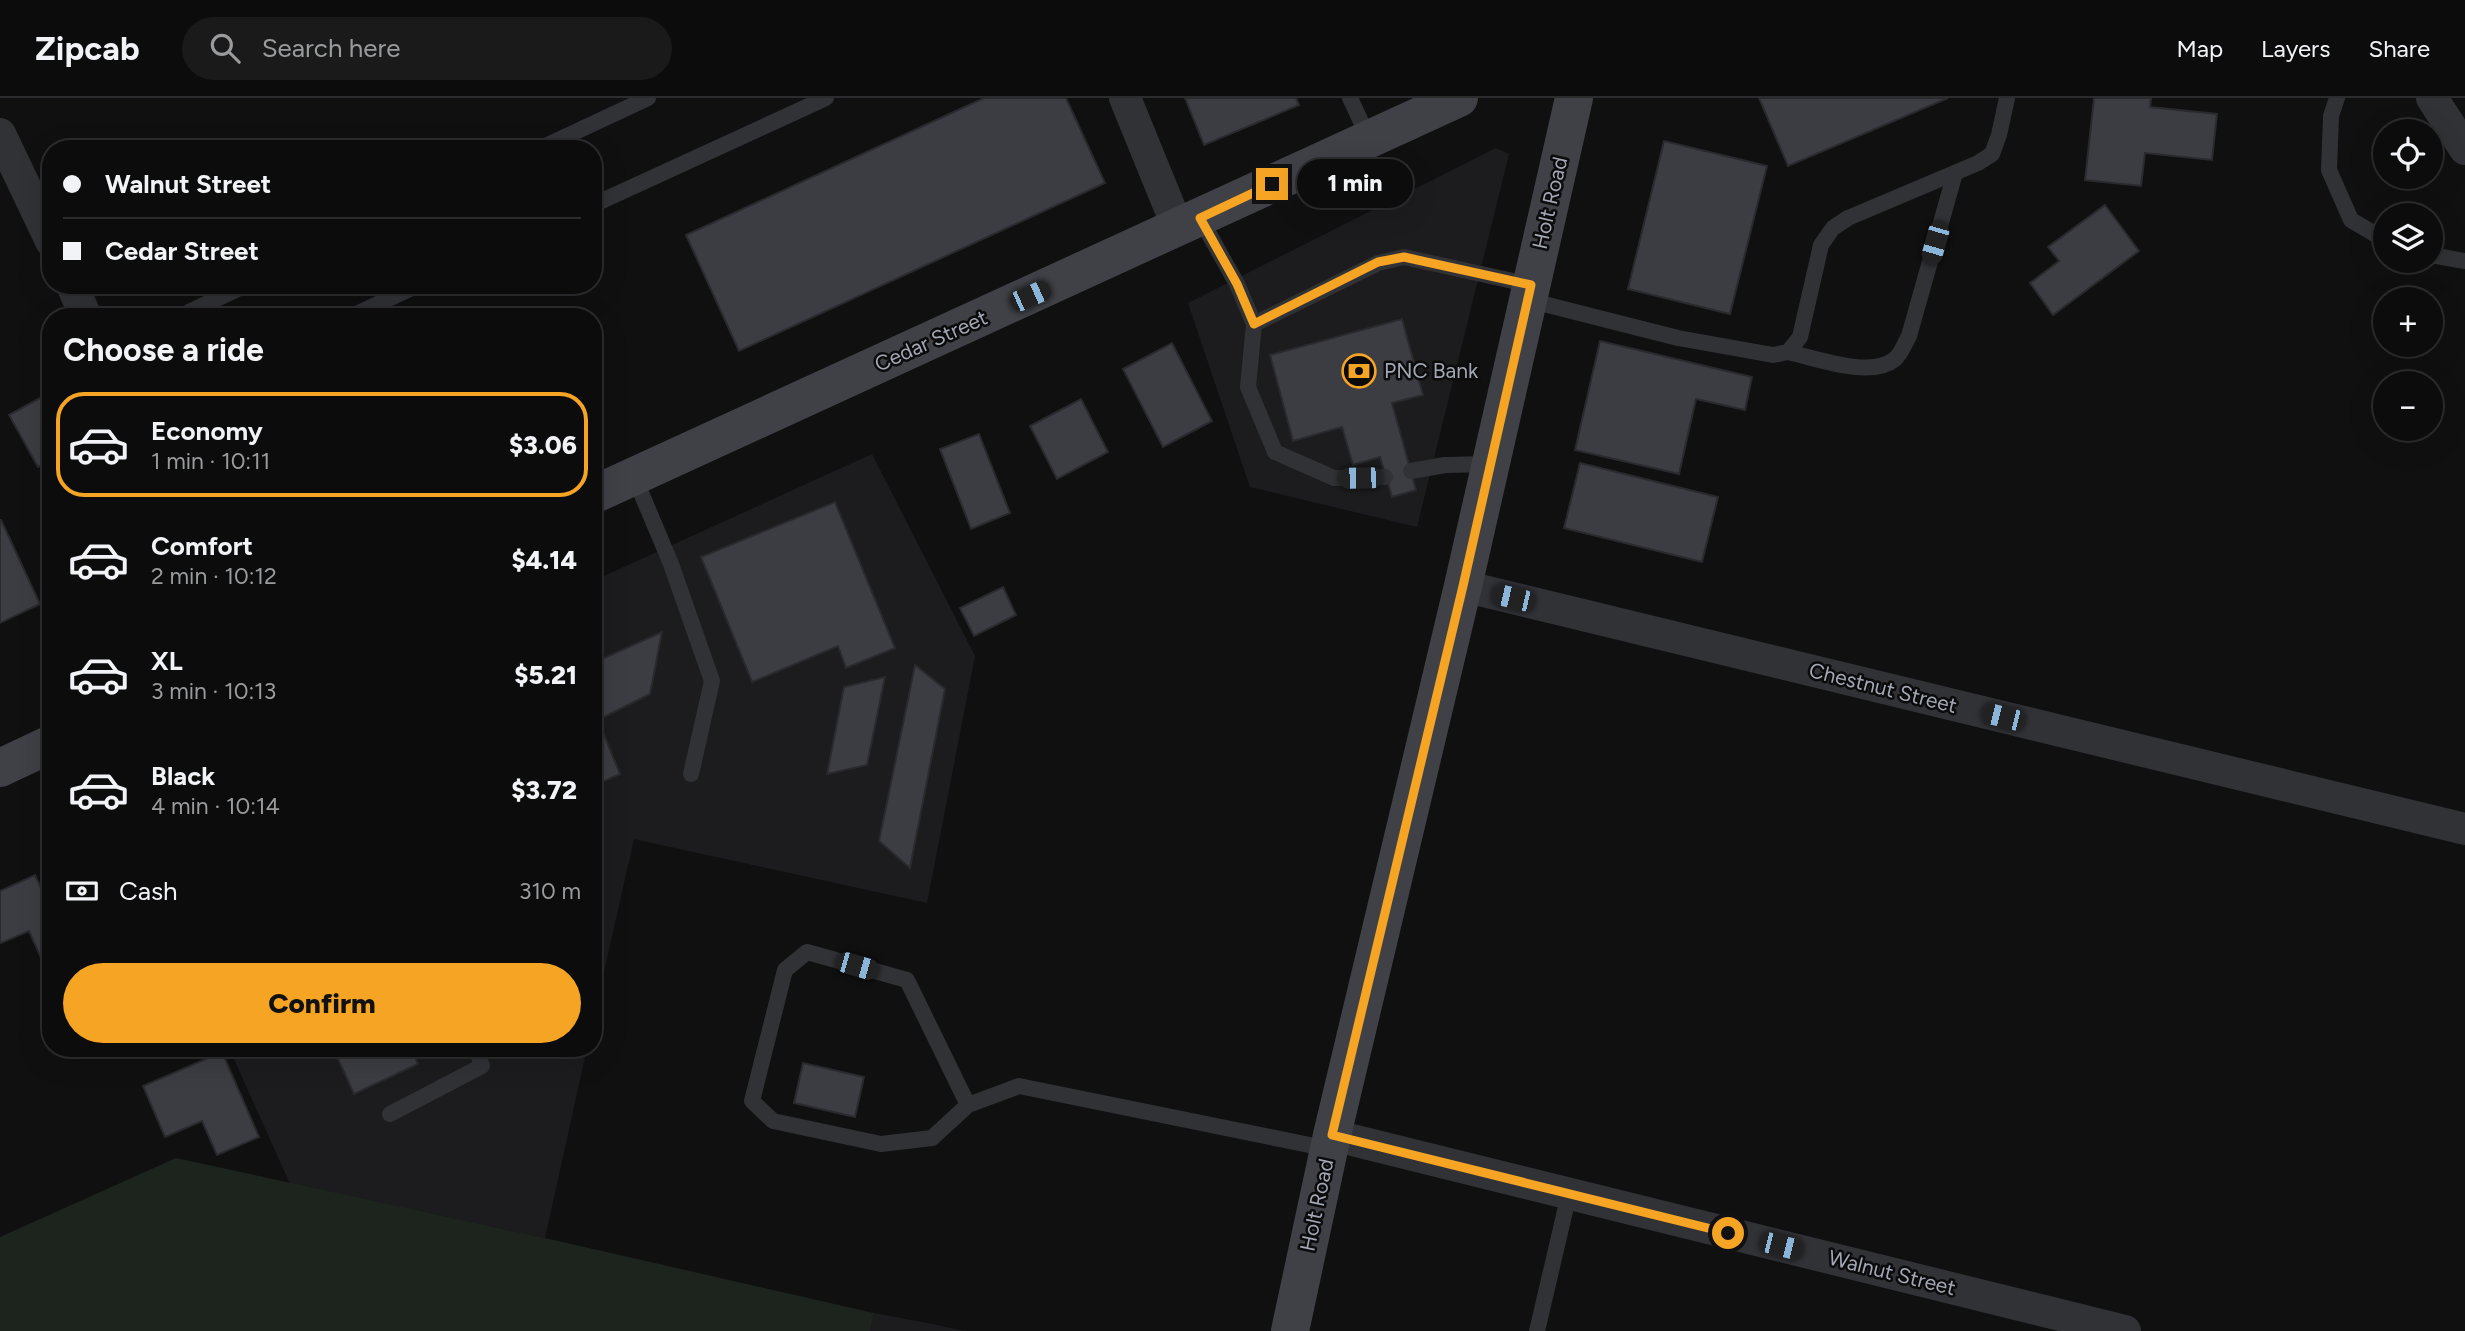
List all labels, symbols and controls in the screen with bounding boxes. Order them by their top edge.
search box [182,17,672,80]
text: Zipcab [35,29,140,68]
icon: search [206,29,244,67]
text: Search here [262,32,401,64]
text: Map [2176,34,2223,63]
text: Layers [2261,34,2330,63]
text: Share [2368,34,2430,63]
map controls [2373,119,2443,441]
button: locate [2373,119,2443,189]
street label: Holt Road [1527,154,1572,252]
callout: 1 min [1296,160,1412,208]
text: Walnut Street [105,168,271,200]
route end [1256,168,1288,200]
text: 1 min [1328,169,1382,197]
button: layers [2373,203,2443,273]
car [1920,220,1951,266]
text: Cedar Street [105,235,259,267]
car [1007,278,1054,314]
button: + [2373,287,2443,357]
street label: Cedar Street [871,305,991,377]
text: Choose a ride [63,331,264,369]
bank icon: PNC Bank [1340,352,1378,390]
place label: PNC Bank [1384,358,1479,383]
button: − [2373,371,2443,441]
icon: car [67,413,130,476]
text: Economy [151,415,263,447]
text: $3.06 [509,429,577,461]
text: 1 min · 10:11 [151,447,270,475]
car [1339,467,1382,489]
icon: car [67,528,130,591]
text: Comfort [151,530,253,562]
text: $4.14 [511,544,577,576]
text: 2 min · 10:12 [151,562,277,590]
car [1491,583,1536,613]
icon: car [67,643,130,706]
text: XL [151,645,183,677]
street label: Chestnut Street [1807,657,1960,718]
text: $5.21 [514,659,577,691]
text: 3 min · 10:13 [151,677,276,705]
car [1981,702,2026,732]
icon: car [67,758,130,821]
text: Black [151,760,215,792]
text: $3.72 [511,774,577,806]
text: 4 min · 10:14 [151,792,280,820]
icon: cash [63,872,101,910]
text: Cash [119,875,178,907]
text: 310 m [519,877,581,905]
car [834,950,881,982]
button: Confirm [63,963,581,1043]
street label: Holt Road [1295,1156,1339,1253]
route start [1712,1217,1744,1249]
car [1759,1231,1804,1261]
street label: Walnut Street [1826,1245,1958,1300]

